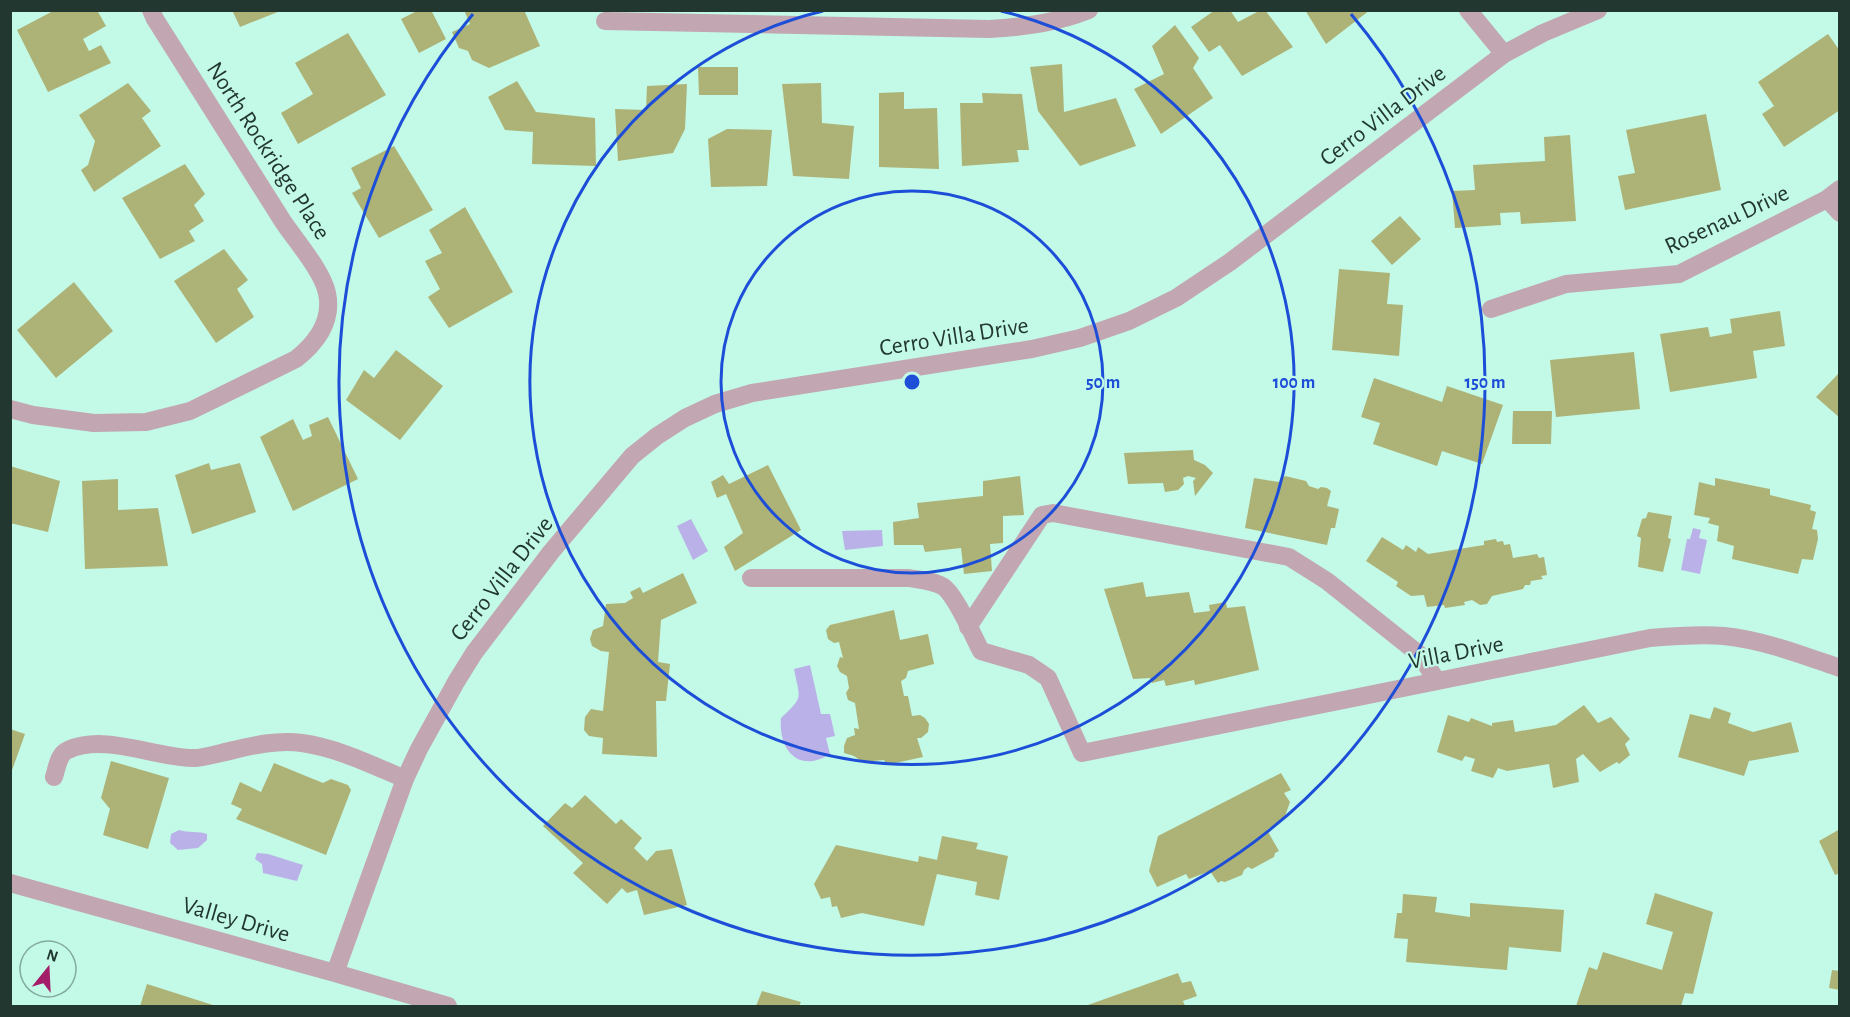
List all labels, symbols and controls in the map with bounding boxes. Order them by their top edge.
street label: North Rockridge Place [202,58,334,244]
street label: Cerro Villa Drive [1316,61,1450,171]
street label: Rosenau Drive [1661,181,1793,259]
street label: Cerro Villa Drive [878,313,1030,361]
centre of rings [902,372,922,392]
text: 50 m [1086,374,1120,392]
text: 100 m [1273,374,1315,392]
text: 150 m [1465,374,1505,392]
street label: Cerro Villa Drive [446,512,558,646]
street label: Villa Drive [1407,632,1505,674]
street label: Valley Drive [180,893,292,947]
north arrow [18,939,78,999]
text: N [45,946,60,965]

